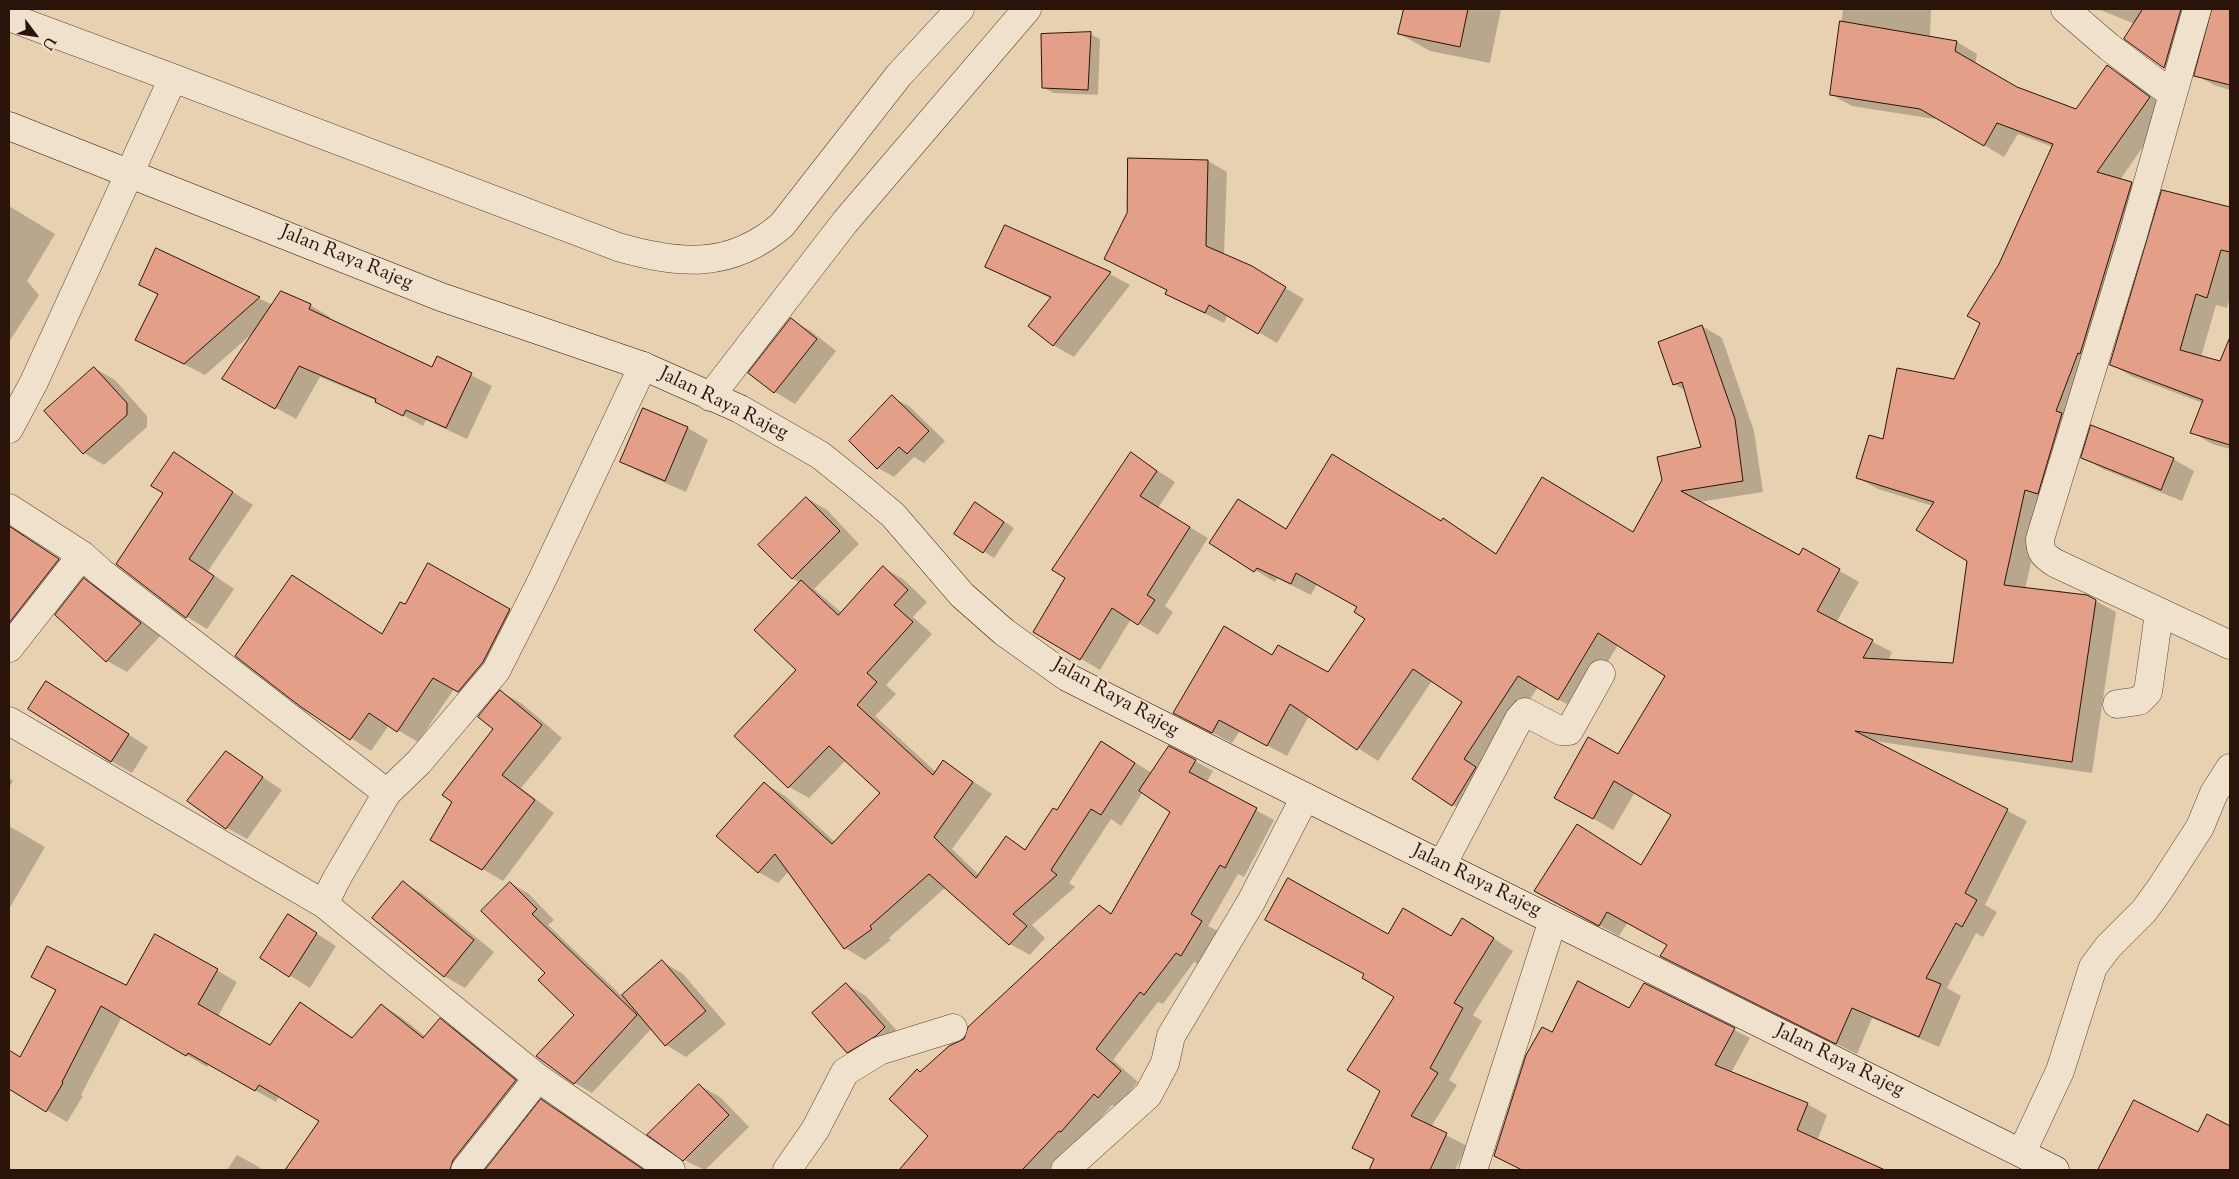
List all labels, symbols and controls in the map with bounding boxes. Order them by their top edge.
north arrow [10,10,60,60]
text: U [36,33,59,53]
street label: Jalan Raya Rajeg [276,222,416,296]
street label: Jalan Raya Rajeg [655,363,791,447]
street label: Jalan Raya Rajeg [1048,654,1182,744]
street label: Jalan Raya Rajeg [1408,840,1544,924]
street label: Jalan Raya Rajeg [1771,1020,1907,1104]

